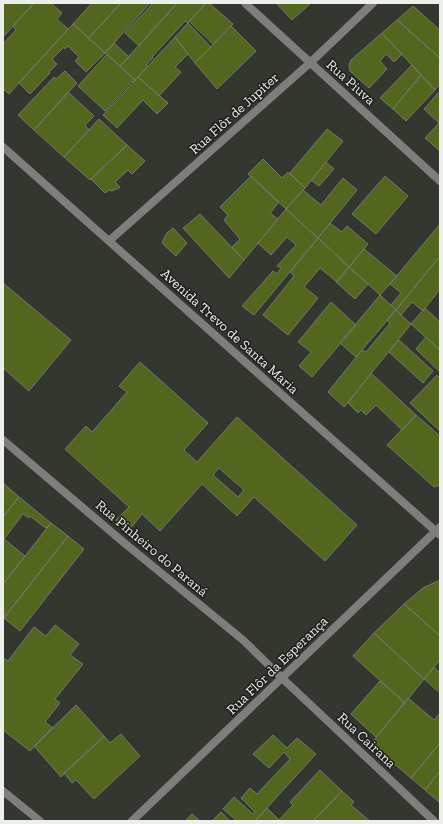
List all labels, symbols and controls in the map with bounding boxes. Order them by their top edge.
street label: Rua Piuva [323,56,379,109]
street label: Rua Flôr de Jupiter [186,69,283,158]
street label: Avenida Trevo de Santa Maria [157,265,302,398]
street label: Rua Pinheiro do Paraná [92,496,211,600]
street label: Rua Flôr da Esperança [223,612,332,718]
street label: Rua Cairana [334,709,400,772]

